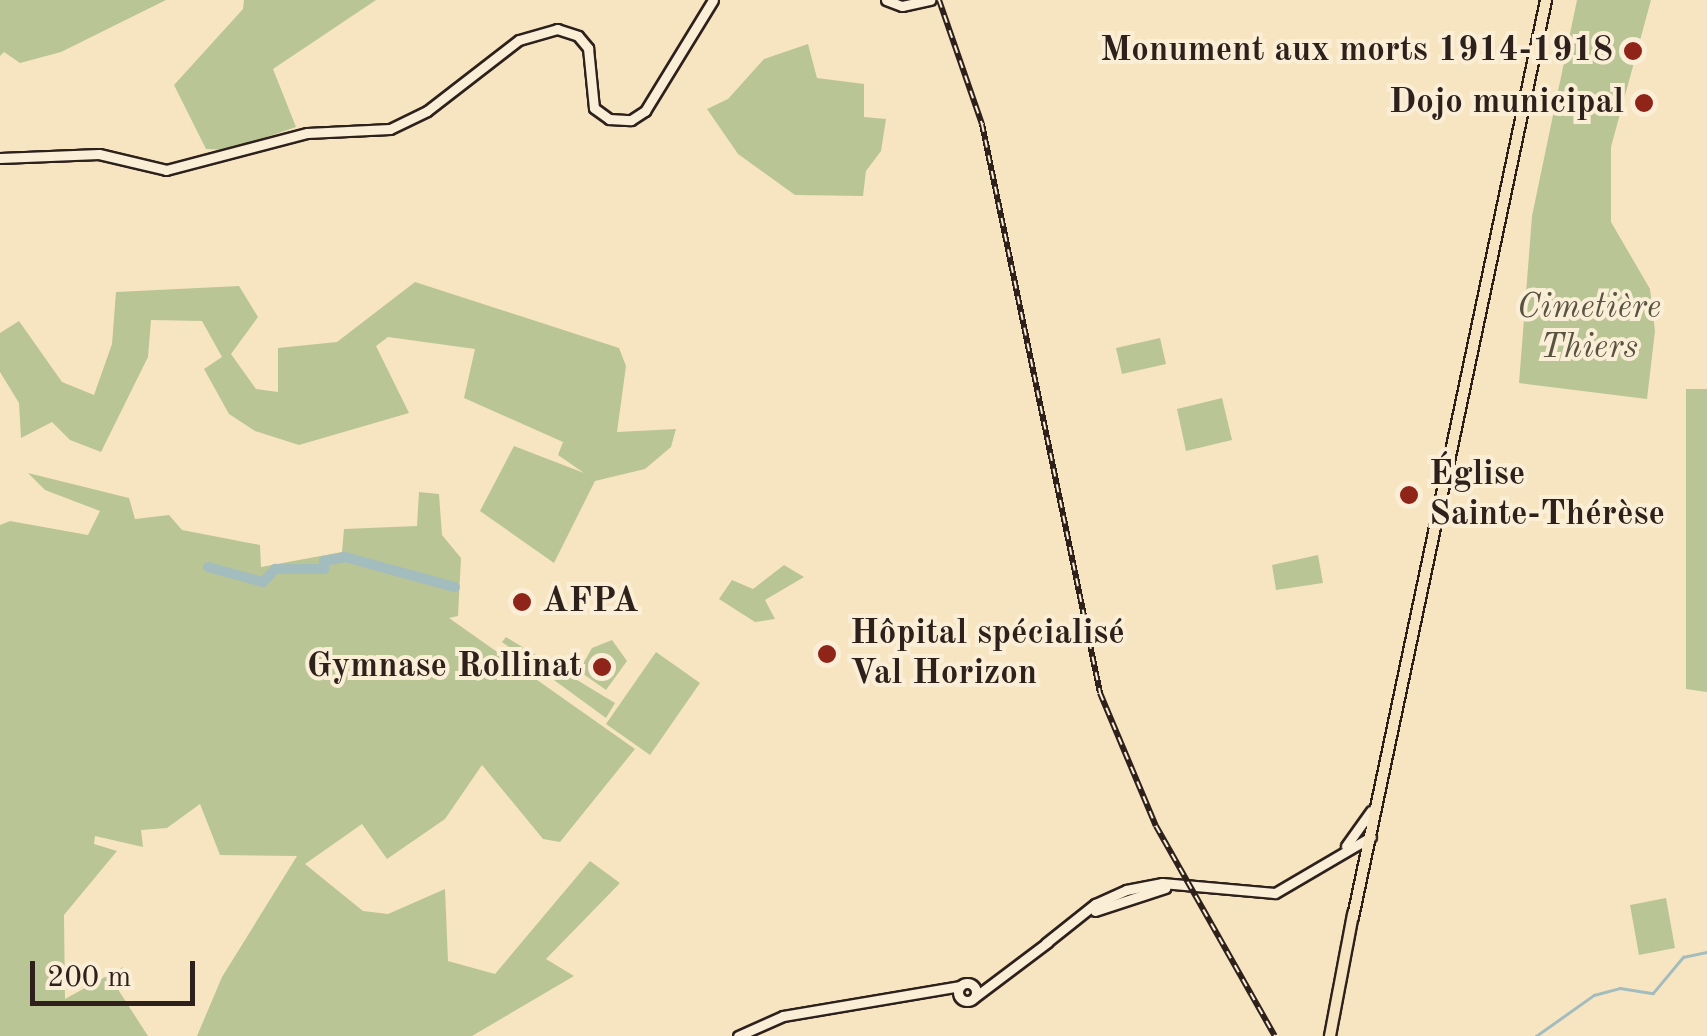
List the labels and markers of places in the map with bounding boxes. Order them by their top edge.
place label: Monument aux morts 1914-1918 [1100,30,1613,72]
marker: Monument aux morts 1914-1918 [1622,40,1644,62]
place label: Dojo municipal [1389,82,1624,124]
marker: Dojo municipal [1633,92,1655,114]
place label: Église Sainte-Thérèse [1429,454,1665,536]
marker: Église Sainte-Thérèse [1398,484,1420,506]
place label: AFPA [542,581,639,623]
marker: AFPA [511,591,533,613]
place label: Hôpital spécialisé Val Horizon [850,613,1125,695]
marker: Hôpital spécialisé Val Horizon [814,641,840,667]
place label: Gymnase Rollinat [307,646,582,688]
marker: Gymnase Rollinat [591,656,613,678]

